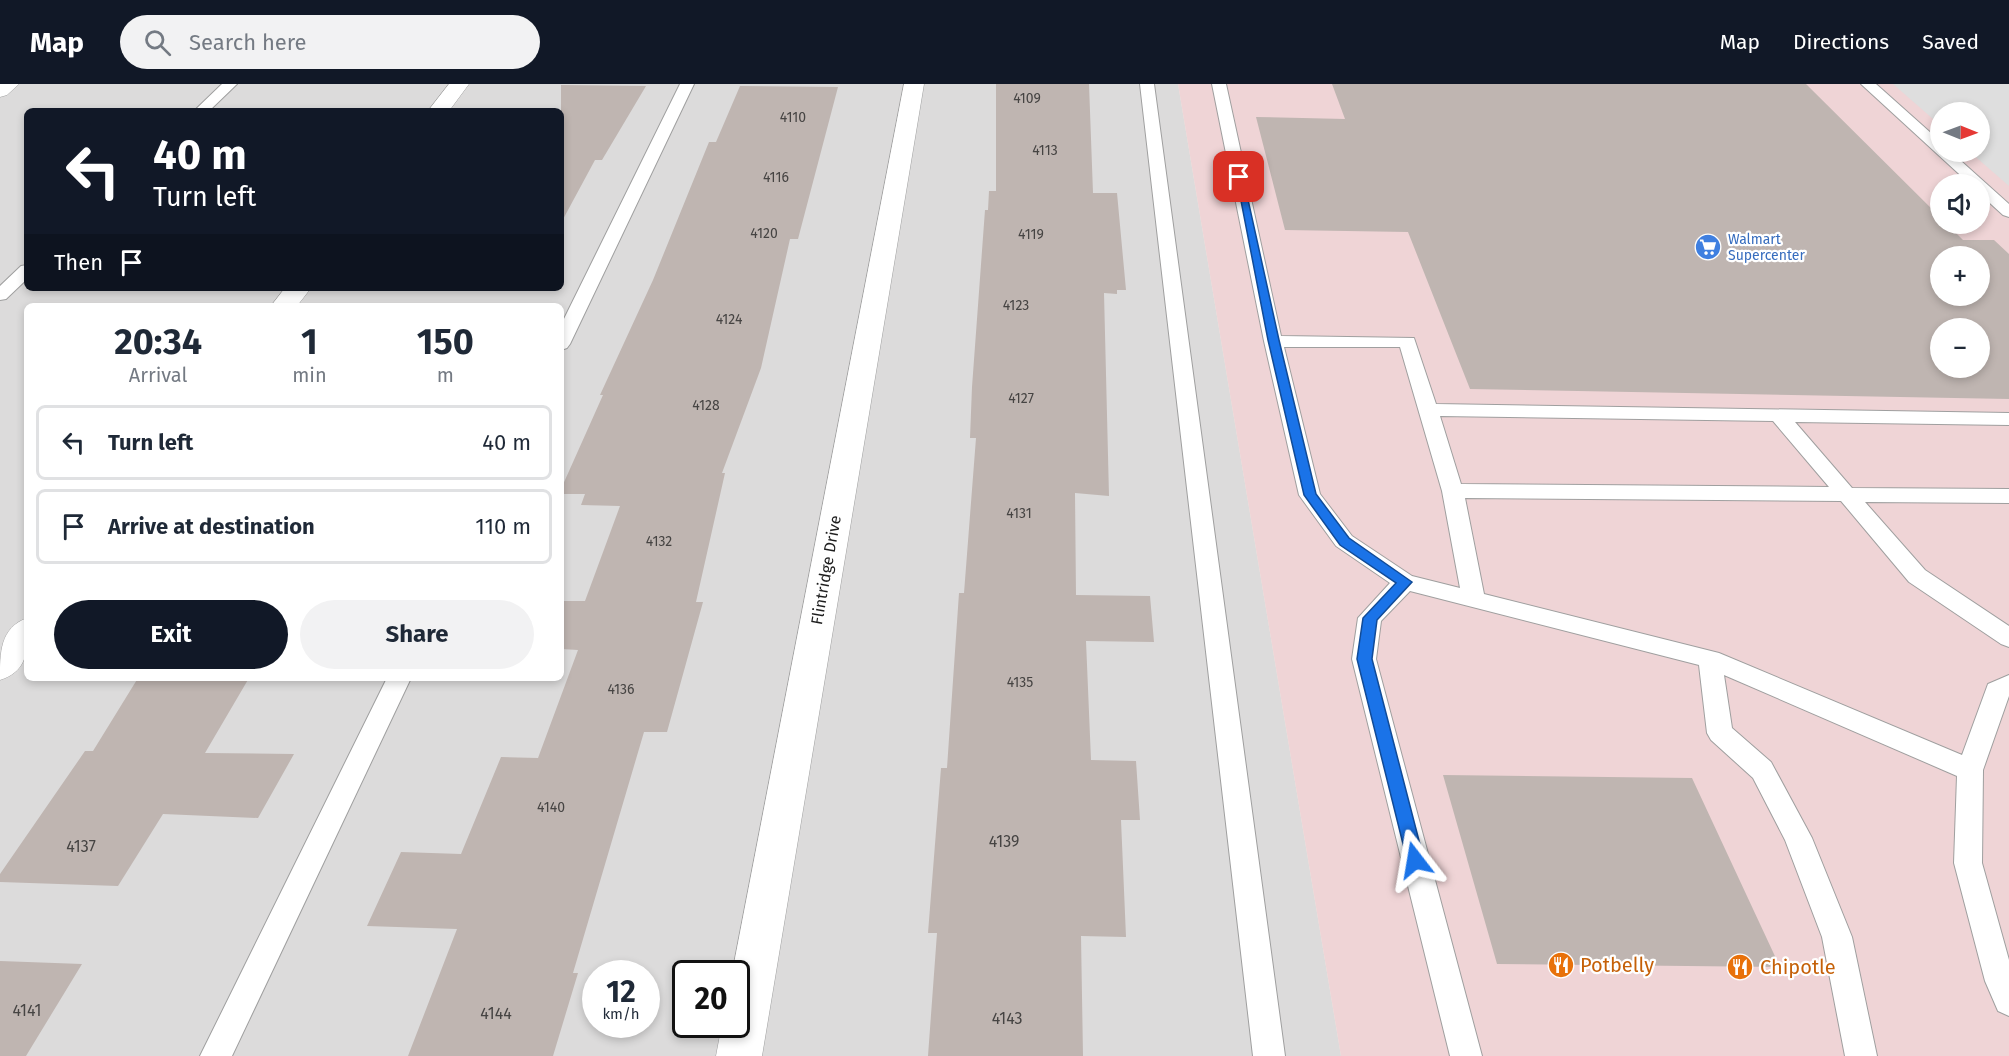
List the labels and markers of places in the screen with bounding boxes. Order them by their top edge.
pin [1213,151,1264,202]
place label: Walmart Supercenter [1728,231,1805,264]
supermarket icon: Walmart Supercenter [1693,232,1723,262]
restaurant icon: Potbelly [1546,950,1576,980]
restaurant icon: Chipotle [1725,952,1755,982]
place label: Potbelly [1580,953,1654,977]
place label: Chipotle [1760,955,1836,979]

